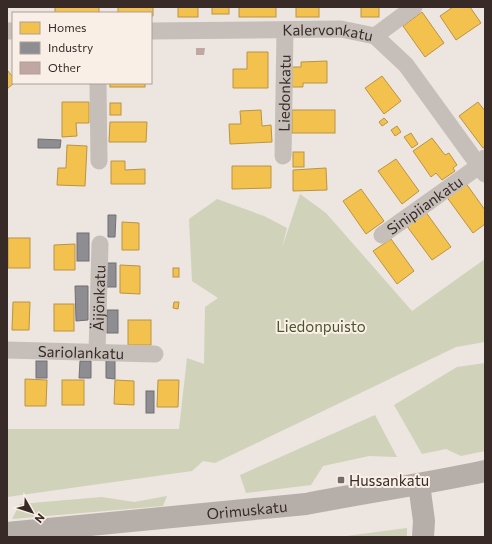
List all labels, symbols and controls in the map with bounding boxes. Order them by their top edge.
legend [12,12,152,84]
text: Homes [48,20,86,34]
street label: Kalervonkatu [282,20,375,44]
text: Industry [48,40,93,54]
street label: Liedonkatu [274,54,294,132]
text: Other [48,60,81,74]
street label: Sinipiiankatu [383,172,466,238]
street label: Äijönkatu [89,265,108,331]
park label: Liedonpuisto [276,317,366,335]
street label: Sariolankatu [38,342,124,362]
place label: Hussankatu [349,471,429,489]
marker: Hussankatu [336,475,346,485]
north arrow [12,492,52,532]
street label: Orimuskatu [206,497,288,523]
text: N [33,511,48,526]

